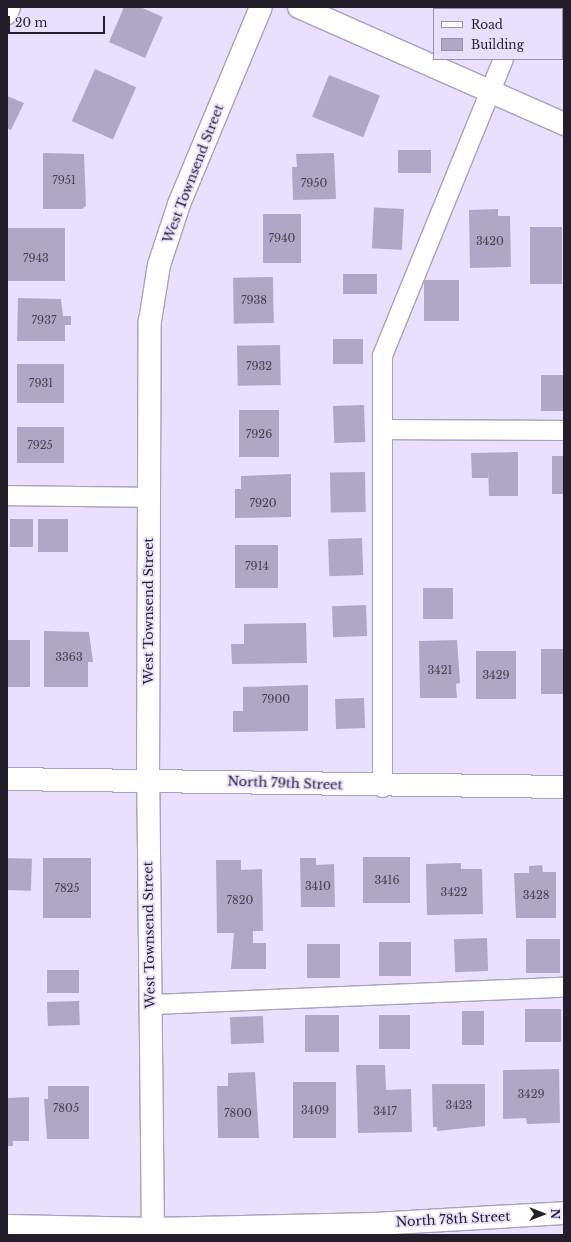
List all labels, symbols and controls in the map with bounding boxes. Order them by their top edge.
scale bar [10,8,107,34]
legend [433,8,563,60]
text: 20 m [15,15,47,30]
text: Road [471,17,503,32]
text: Building [471,37,524,52]
street label: West Townsend Street [160,102,228,246]
house number: 7951 [52,173,76,187]
house number: 7950 [301,176,327,190]
house number: 7940 [269,231,295,245]
house number: 3420 [476,234,504,248]
house number: 7943 [23,251,49,265]
house number: 7938 [241,293,267,307]
house number: 7937 [32,313,56,327]
house number: 7932 [246,359,272,373]
house number: 7931 [29,376,53,390]
house number: 7926 [246,427,272,441]
house number: 7925 [27,438,53,452]
house number: 7920 [249,496,277,510]
street label: West Townsend Street [141,537,157,685]
house number: 7914 [245,559,269,573]
house number: 3363 [55,650,83,664]
house number: 3421 [428,663,452,677]
house number: 3429 [482,668,510,682]
house number: 7900 [262,692,290,706]
street label: North 79th Street [227,774,343,794]
street label: West Townsend Street [141,861,159,1009]
house number: 3416 [374,873,400,887]
house number: 3410 [305,879,331,893]
house number: 7825 [54,881,80,895]
house number: 3422 [441,885,467,899]
house number: 3428 [523,888,549,902]
house number: 7820 [227,893,253,907]
house number: 3429 [517,1087,545,1101]
house number: 3423 [446,1098,472,1112]
house number: 7805 [53,1101,79,1115]
house number: 3409 [301,1103,329,1117]
house number: 3417 [373,1104,397,1118]
house number: 7800 [224,1106,252,1120]
north arrow [523,1194,563,1234]
street label: North 78th Street [395,1209,511,1231]
text: N [548,1209,562,1219]

